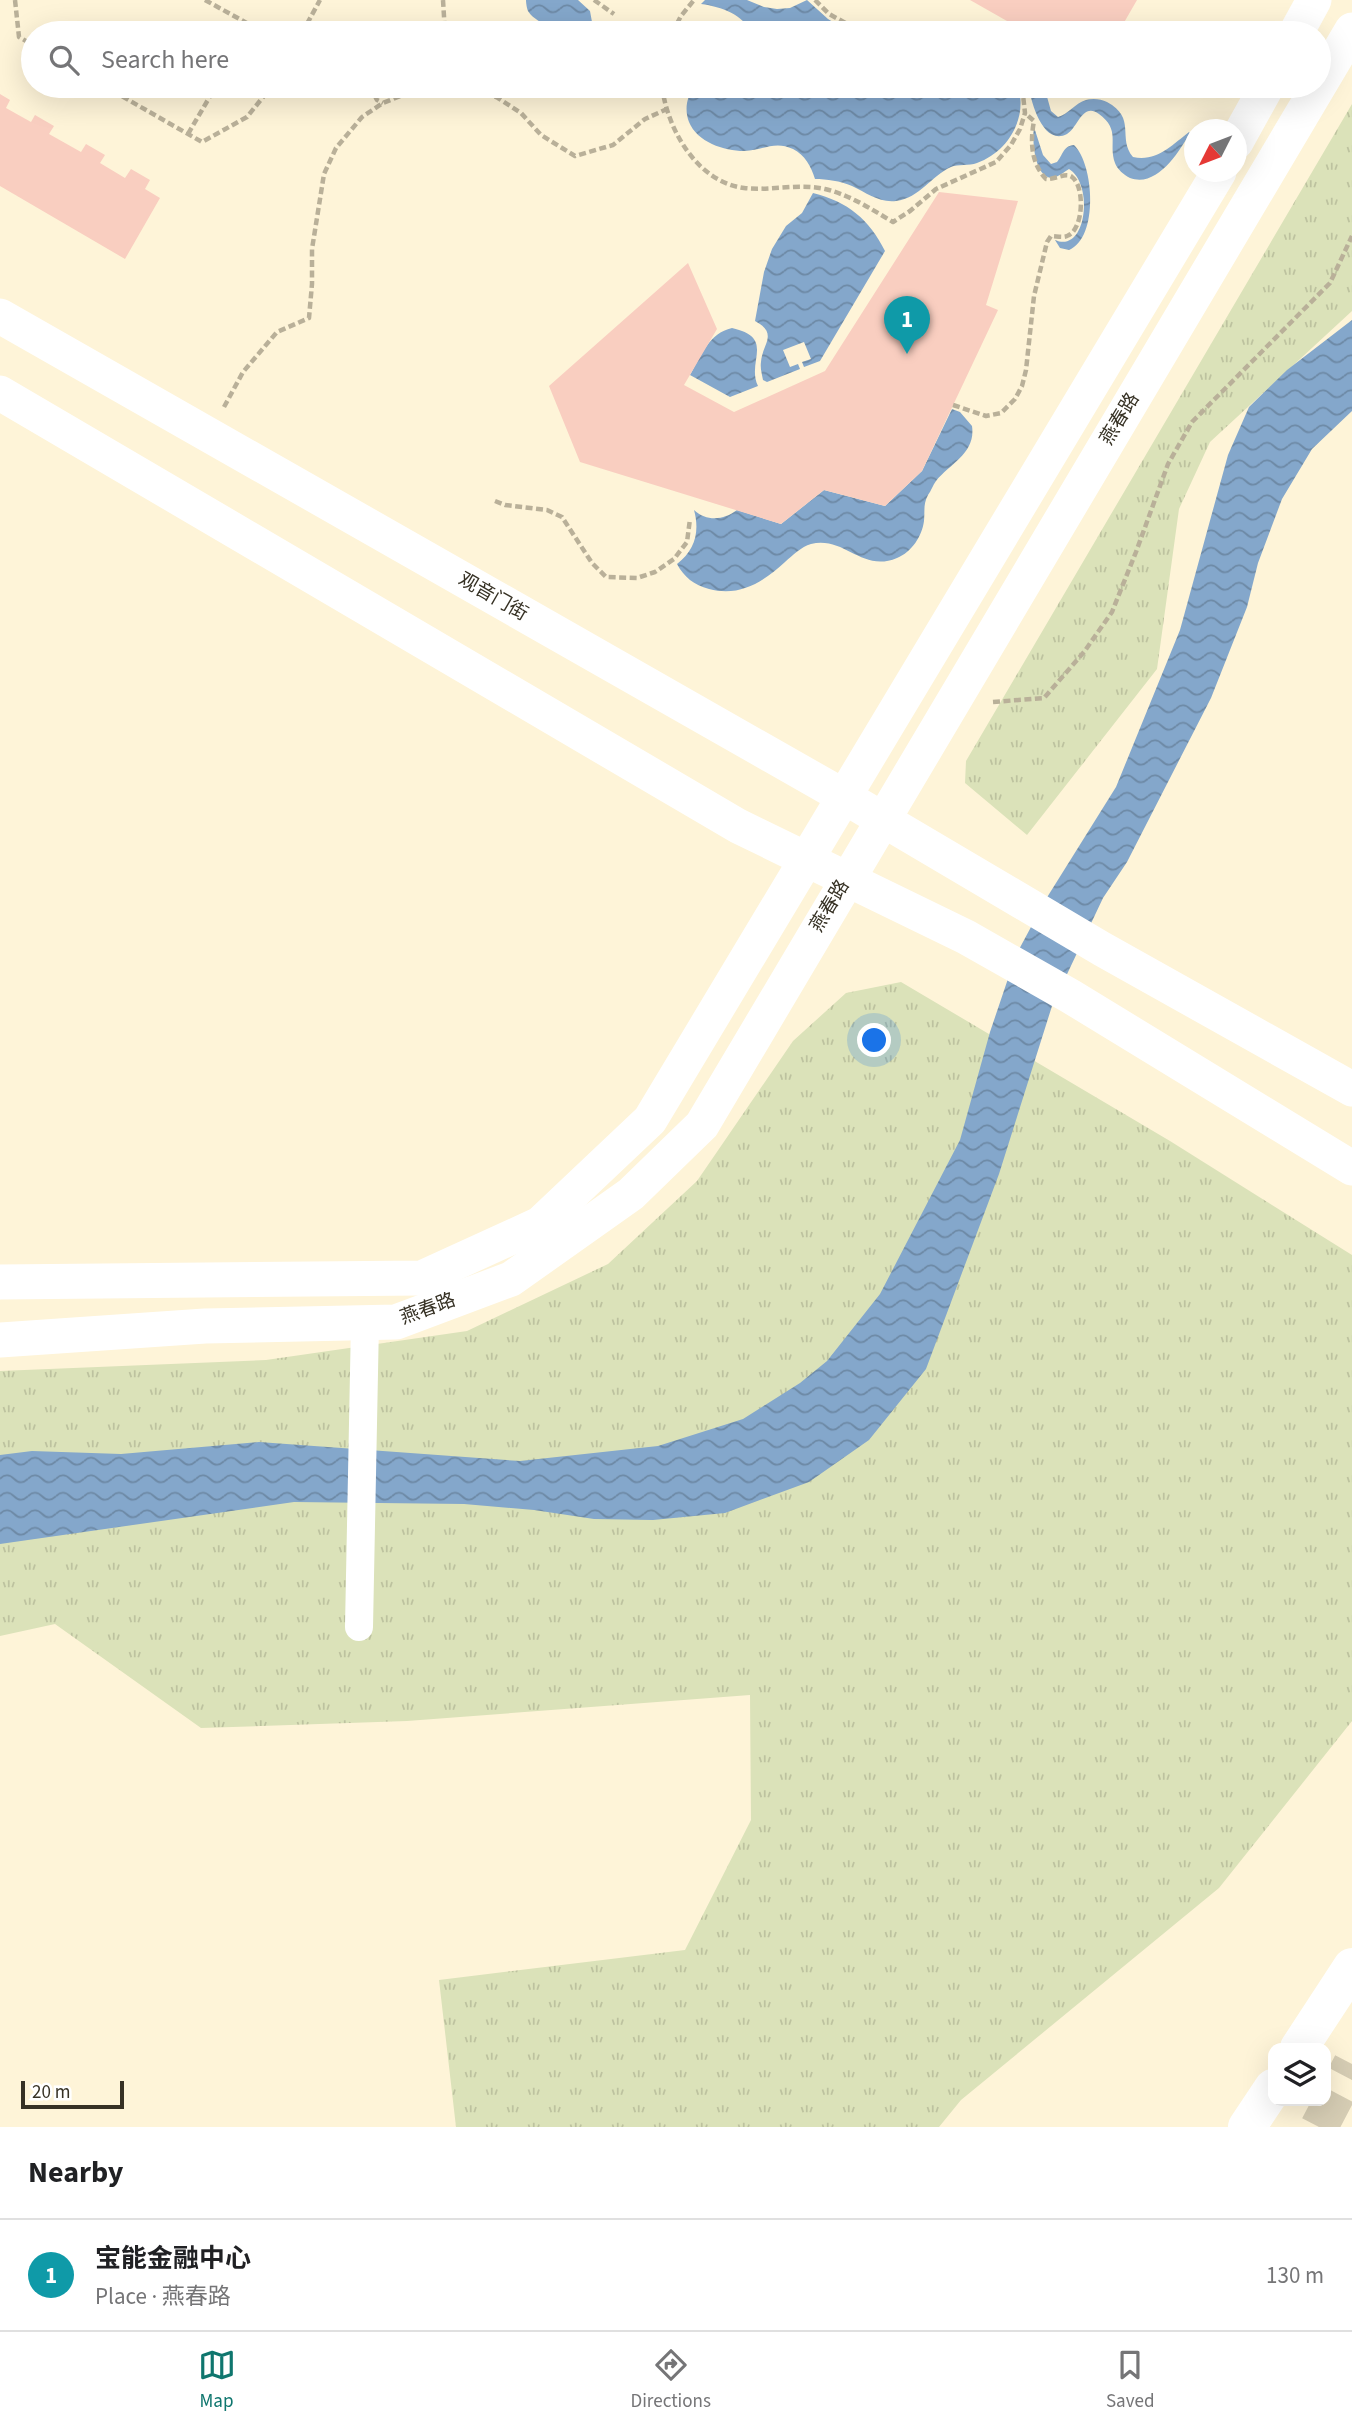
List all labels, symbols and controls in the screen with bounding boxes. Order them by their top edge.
search box [21,21,1331,98]
icon: search [45,41,83,79]
text: Search here [101,41,229,78]
north arrow [1184,119,1247,182]
pin: 1 [884,296,930,354]
street label: 燕春路 [1094,388,1146,450]
street label: 观音门街 [453,566,533,628]
street label: 燕春路 [804,875,856,937]
your location [857,1023,891,1057]
street label: 燕春路 [397,1287,459,1331]
map controls [1268,2043,1331,2106]
button: layers [1268,2043,1331,2106]
scale bar [21,2078,124,2110]
text: 20 m [32,2079,70,2106]
text: Nearby [28,2151,123,2194]
text: 宝能金融中心 [95,2240,251,2277]
text: 1 [45,2259,57,2292]
text: 130 m [1266,2259,1324,2292]
text: Place · 燕春路 [95,2280,231,2313]
tab: Map [198,2346,236,2415]
tab: Directions [631,2346,711,2415]
tab: Saved [1106,2346,1154,2415]

